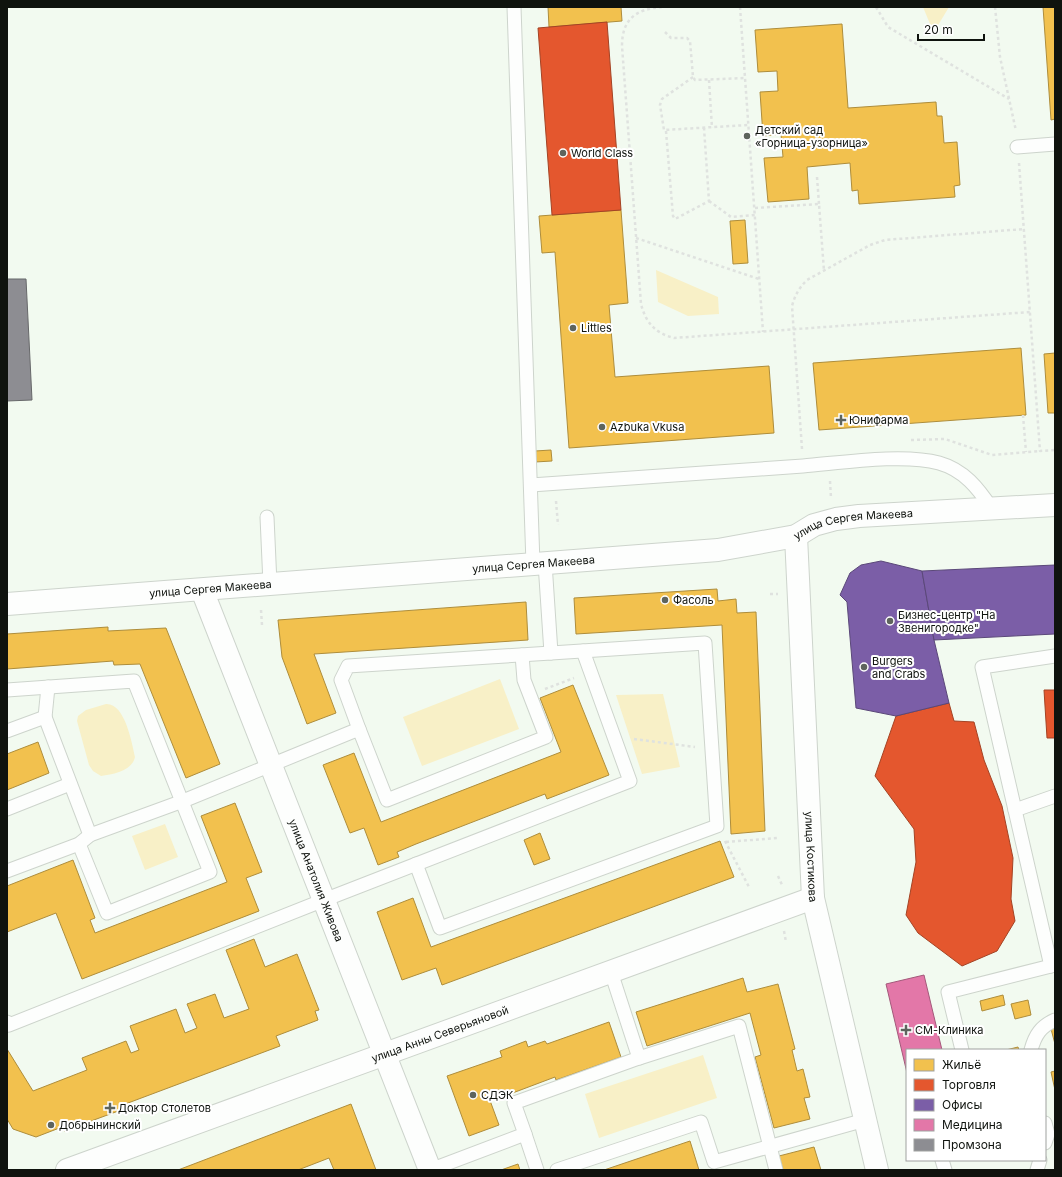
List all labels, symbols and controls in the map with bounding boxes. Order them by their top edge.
scale bar [918,16,984,42]
text: 20 m [924,22,953,37]
place label: Детский сад «Горница-узорница» [755,123,868,150]
marker: Детский сад «Горница-узорница» [742,131,752,141]
place label: World Class [571,146,633,160]
marker: World Class [558,148,568,158]
place label: Littles [581,321,612,335]
marker: Littles [568,323,578,333]
place label: Юнифарма [849,413,908,427]
marker: Юнифарма [836,415,846,425]
place label: Azbuka Vkusa [610,420,684,434]
marker: Azbuka Vkusa [597,422,607,432]
street label: улица Сергея Макеева [791,506,913,543]
street label: улица Сергея Макеева [472,552,595,576]
street label: улица Сергея Макеева [149,577,272,600]
place label: Фасоль [673,593,714,607]
marker: Фасоль [660,595,670,605]
place label: Бизнес-центр "На Звенигородке" [898,608,995,635]
marker: Бизнес-центр "На Звенигородке" [885,616,895,626]
place label: Burgers and Crabs [872,654,926,681]
marker: Burgers and Crabs [859,662,869,672]
street label: улица Костикова [802,811,821,904]
street label: улица Анатолия Живова [286,817,347,944]
street label: улица Анны Северьяновой [370,1003,510,1065]
place label: СМ-Клиника [915,1023,983,1037]
marker: СМ-Клиника [900,1024,912,1036]
legend [906,1049,1046,1161]
text: Жильё [942,1057,981,1072]
text: Торговля [942,1077,996,1092]
place label: СДЭК [481,1088,514,1102]
marker: СДЭК [468,1090,478,1100]
text: Офисы [942,1097,982,1112]
place label: Доктор Столетов [118,1101,211,1115]
marker: Доктор Столетов [105,1103,115,1113]
text: Медицина [942,1117,1003,1132]
place label: Добрынинский [59,1118,141,1132]
marker: Добрынинский [46,1120,56,1130]
text: Промзона [942,1137,1002,1152]

